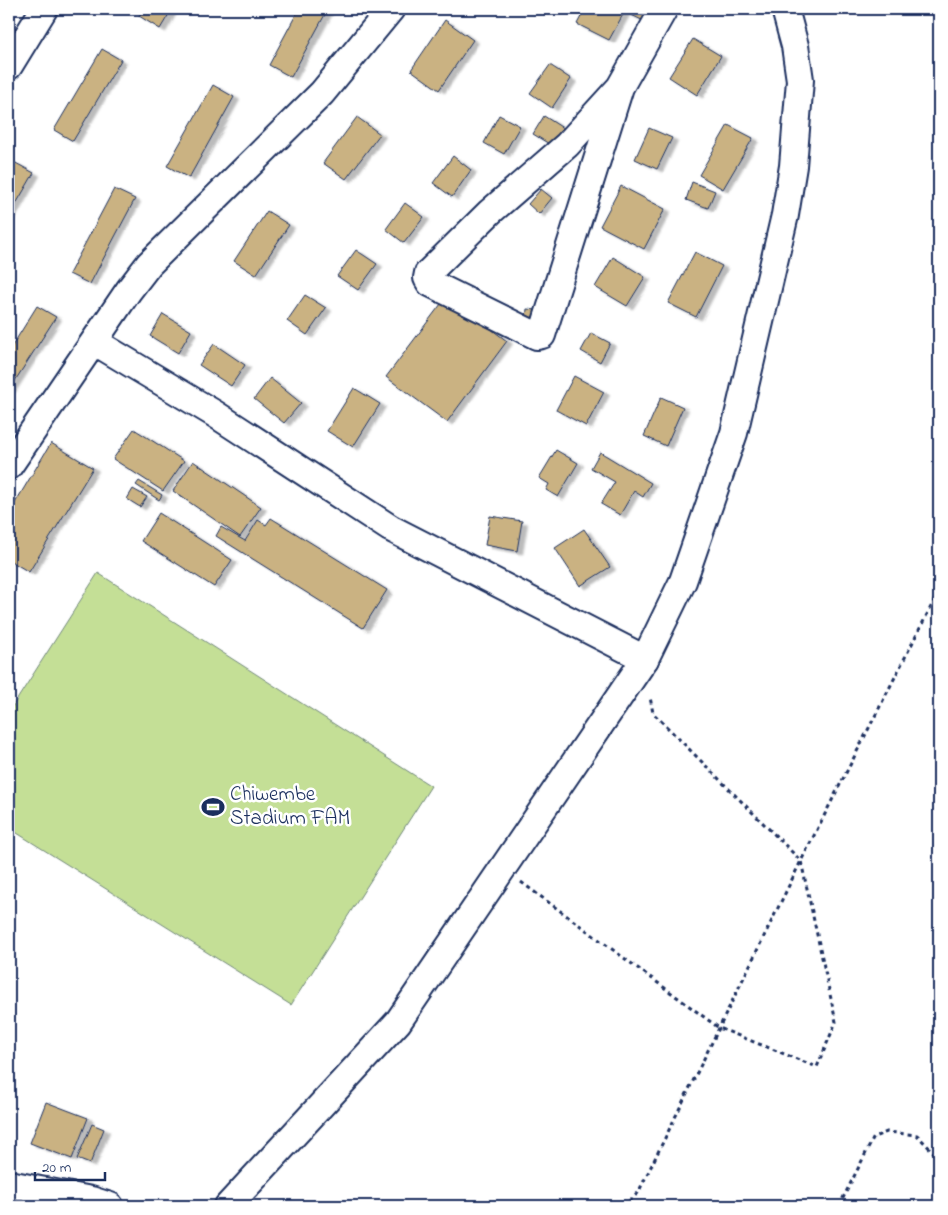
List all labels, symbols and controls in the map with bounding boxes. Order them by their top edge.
place label: Chiwembe Stadium FAM [230,780,350,834]
sports icon: Chiwembe Stadium FAM [200,794,226,820]
scale bar [35,1150,105,1182]
text: 20 m [42,1157,72,1179]

